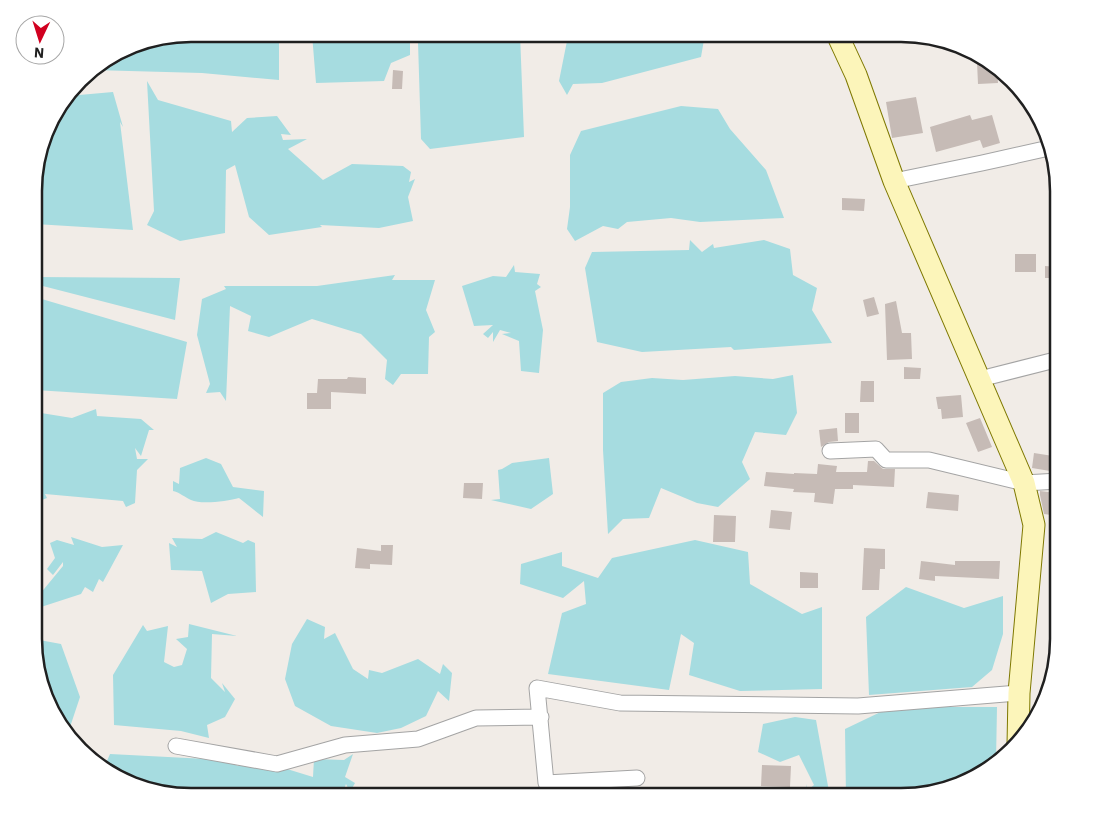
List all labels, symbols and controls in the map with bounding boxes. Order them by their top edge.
north arrow [15,15,65,65]
text: N [33,44,45,62]

